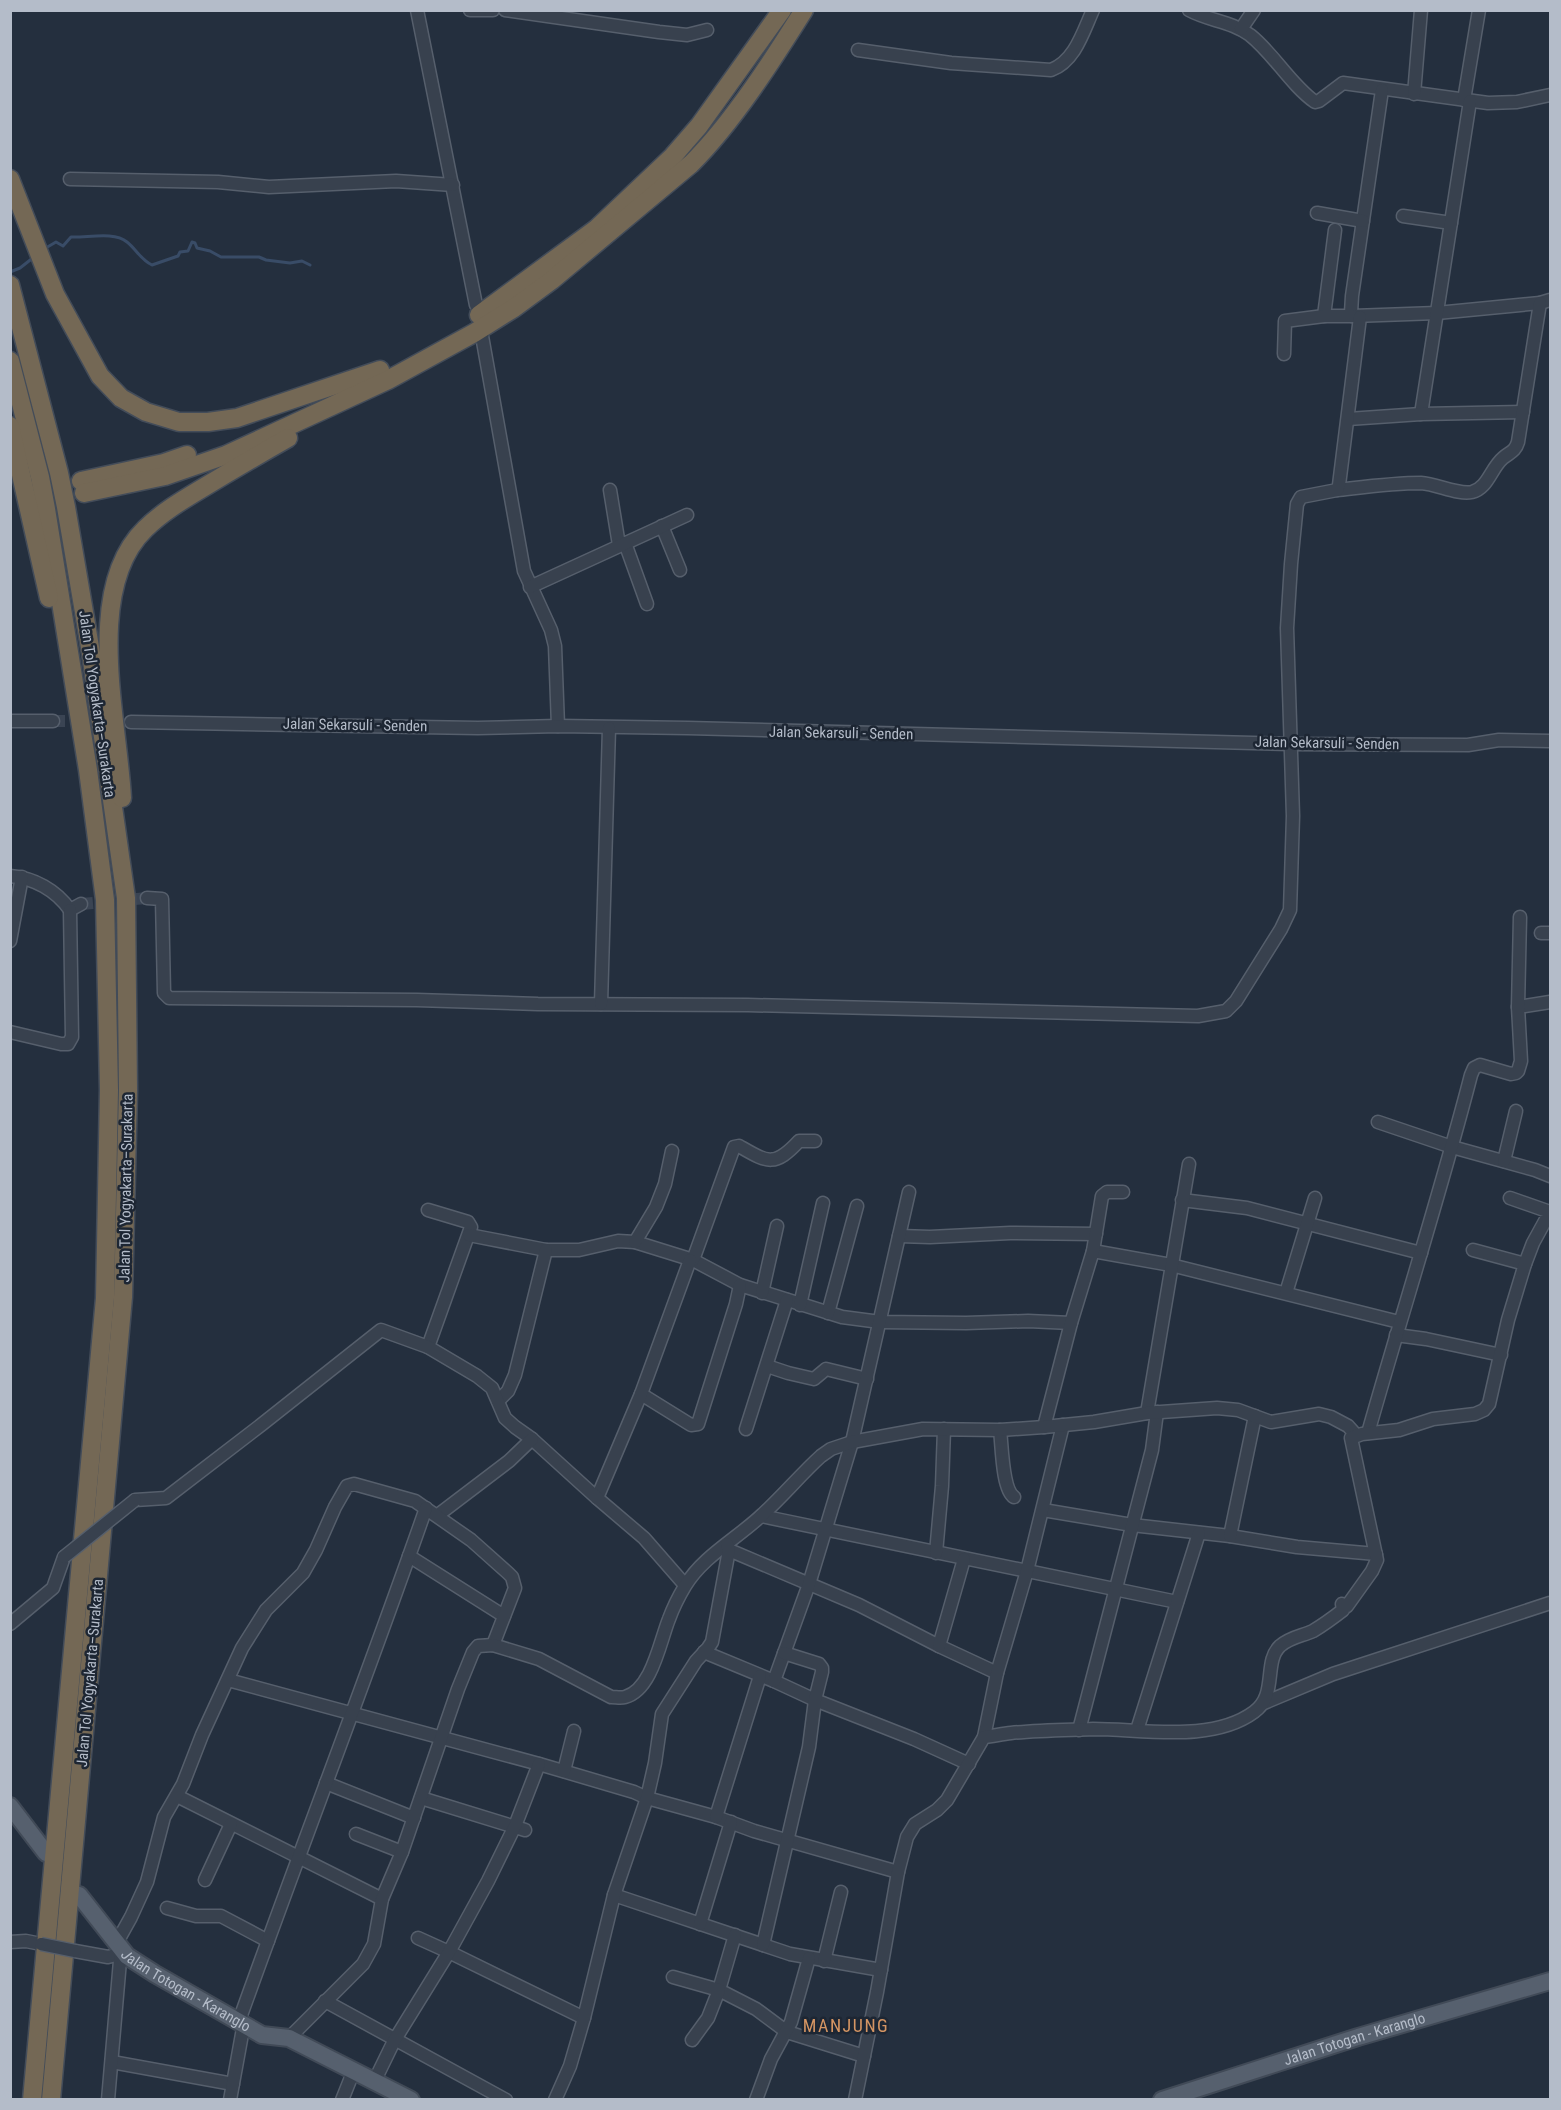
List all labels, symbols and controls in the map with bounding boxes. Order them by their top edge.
street label: Jalan Tol Yogyakarta–Surakarta [75,609,119,799]
street label: Jalan Sekarsuli - Senden [283,715,427,735]
street label: Jalan Sekarsuli - Senden [769,723,913,743]
street label: Jalan Sekarsuli - Senden [1255,733,1399,753]
street label: Jalan Tol Yogyakarta–Surakarta [115,1093,137,1283]
street label: Jalan Tol Yogyakarta–Surakarta [73,1578,107,1768]
street label: Jalan Totogan - Karanglo [117,1946,254,2036]
street label: Jalan Totogan - Karanglo [1282,2009,1427,2069]
district label: MANJUNG [803,2015,889,2036]

